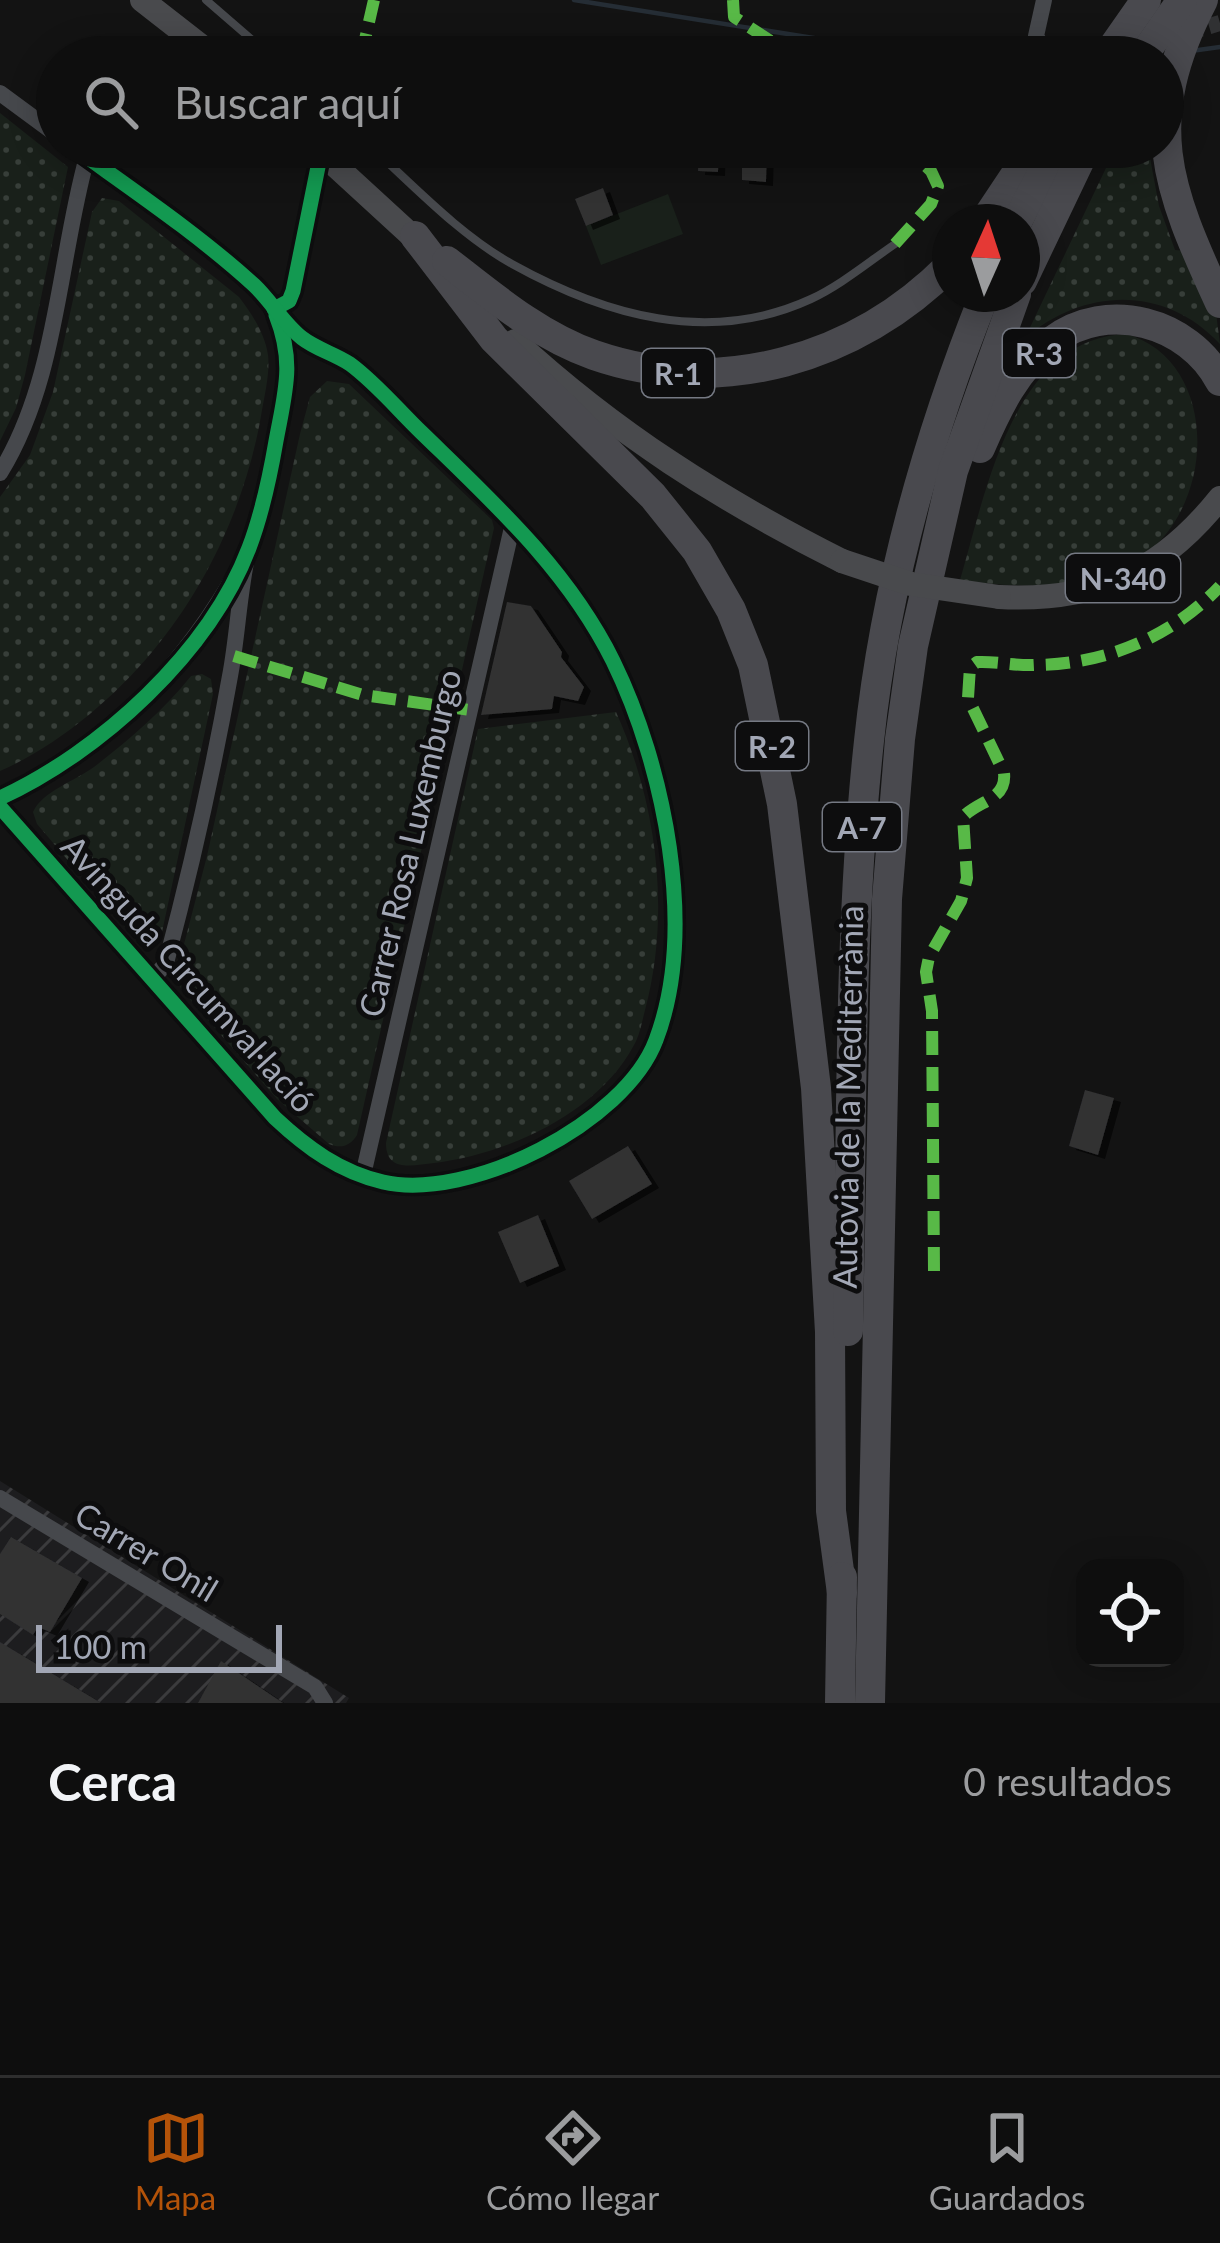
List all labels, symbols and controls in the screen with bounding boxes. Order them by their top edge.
search box [36,36,1184,168]
icon: search [78,69,144,135]
text: Buscar aquí [174,75,401,129]
north arrow [932,204,1040,312]
road number: R-3 [1003,329,1075,377]
road number: R-1 [642,349,714,397]
road number: N-340 [1066,554,1180,602]
street label: Carrer Rosa Luxemburgo [350,665,468,1021]
road number: R-2 [736,722,808,770]
road number: A-7 [823,803,901,851]
street label: Avinguda Circumval·lació [54,826,324,1120]
street label: Autovia de la Mediterrània [824,905,870,1289]
street label: Carrer Onil [68,1493,226,1609]
map controls [1076,1559,1184,1667]
button: locate [1076,1559,1184,1667]
scale bar [36,1619,282,1672]
text: 100 m [54,1626,147,1666]
text: Cerca [48,1751,177,1812]
text: 0 resultados [963,1758,1172,1804]
tab: Mapa [135,2105,216,2217]
tab: Cómo llegar [486,2105,659,2217]
tab: Guardados [929,2105,1085,2217]

